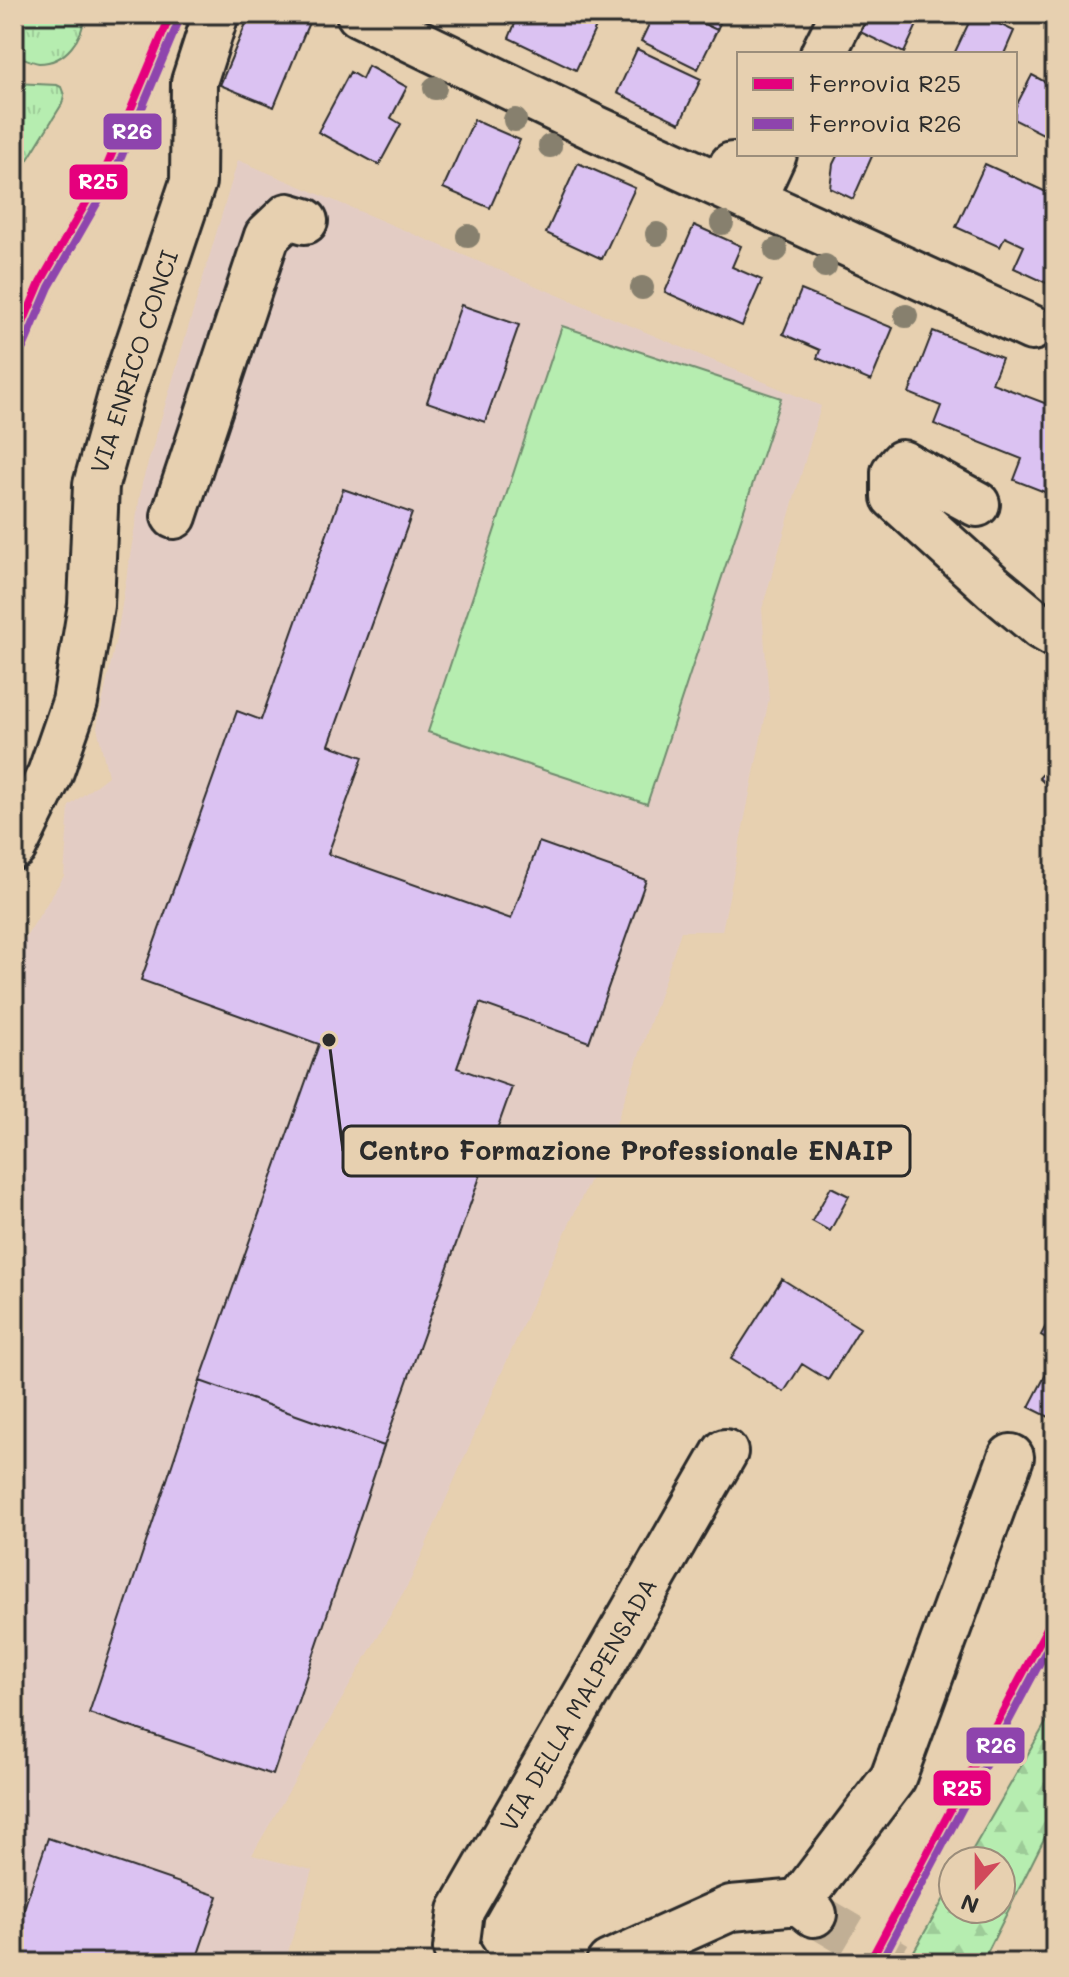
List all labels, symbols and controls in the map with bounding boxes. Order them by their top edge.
legend [737,52,1017,156]
text: Ferrovia R25 [809,67,961,98]
text: Ferrovia R26 [809,107,962,138]
line badge: R26 [102,112,163,151]
text: R26 [112,116,152,145]
line badge: R25 [68,163,129,201]
text: R25 [78,166,118,195]
street label: VIA ENRICO CONCI [83,246,184,477]
callout: Centro Formazione Professionale ENAIP [343,1126,910,1176]
text: Centro Formazione Professionale ENAIP [359,1133,893,1167]
street label: VIA DELLA MALPENSADA [492,1572,663,1837]
line badge: R26 [965,1726,1026,1765]
text: R26 [976,1730,1016,1759]
line badge: R25 [932,1769,992,1807]
text: R25 [942,1773,982,1802]
north arrow [937,1845,1017,1925]
text: N [957,1888,983,1921]

